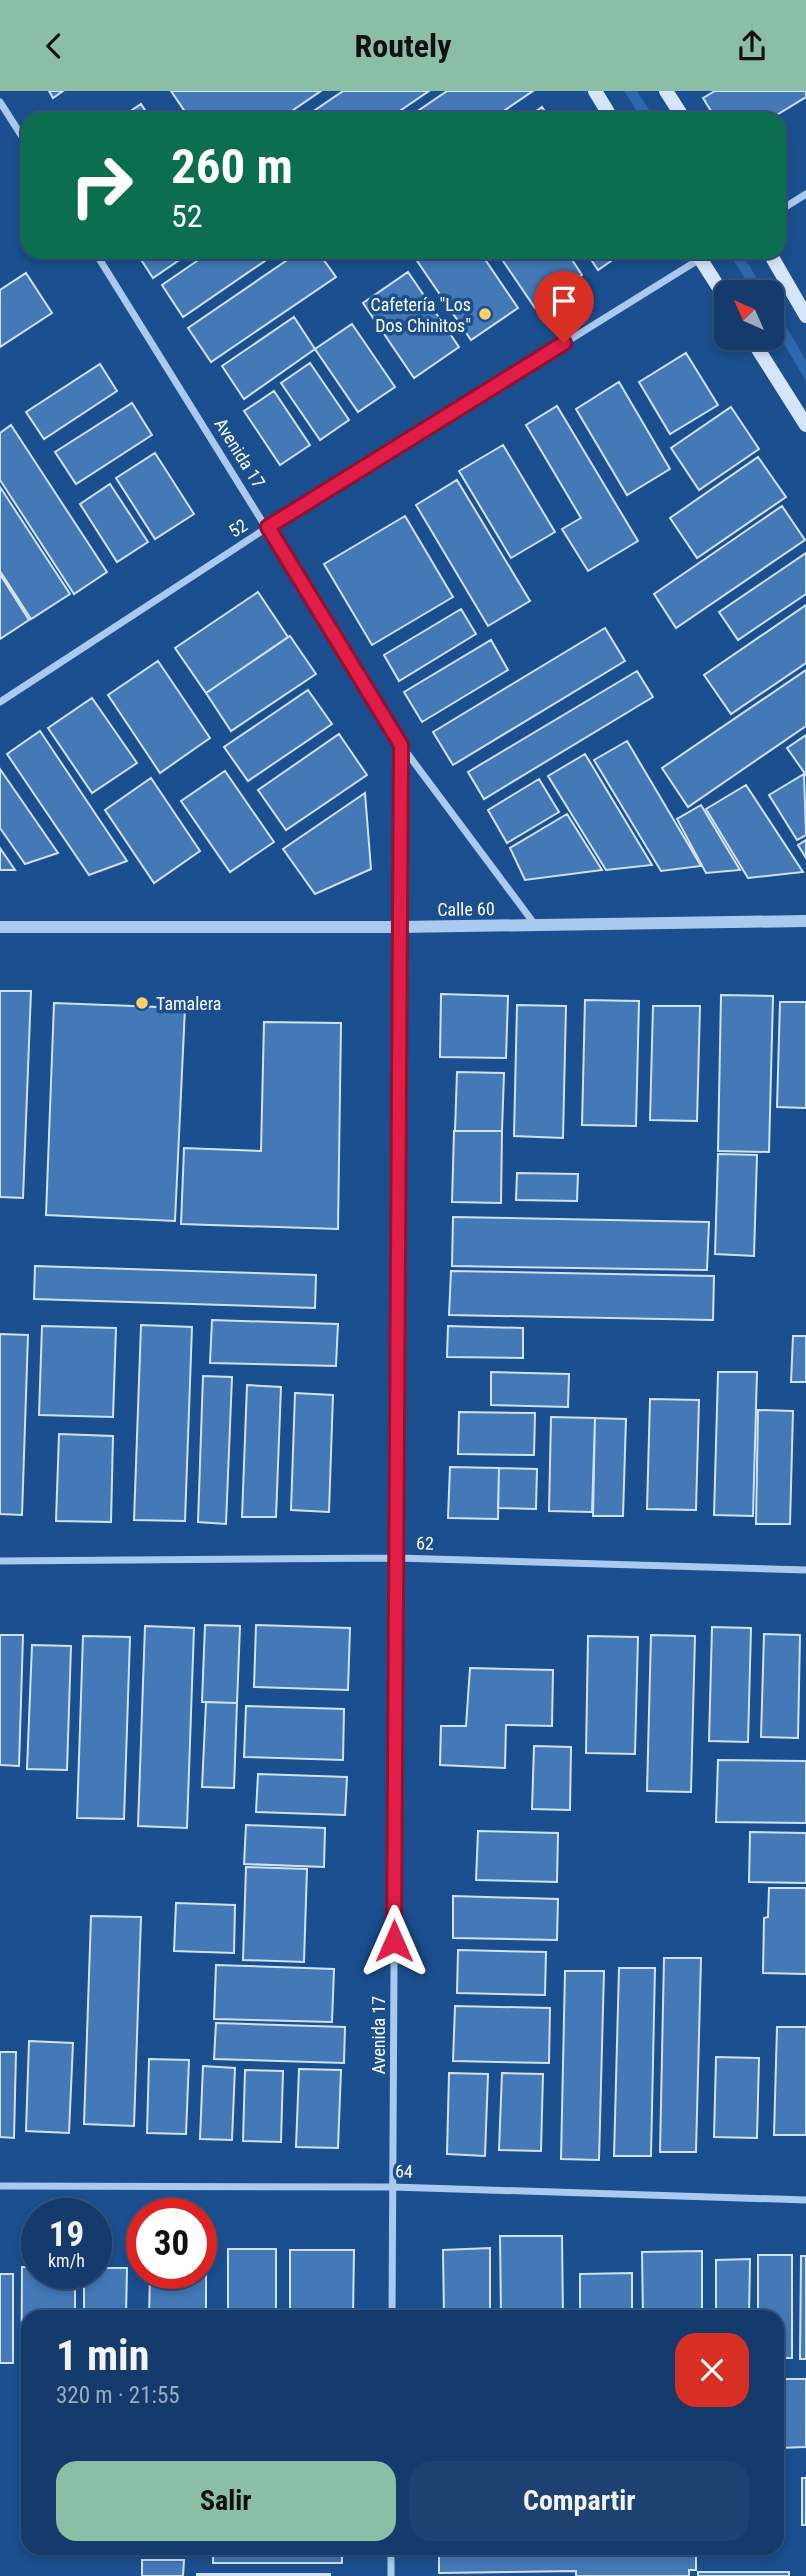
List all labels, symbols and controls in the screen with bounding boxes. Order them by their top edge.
icon: back [35,27,73,65]
text: Routely [355,27,451,65]
icon: share [733,27,771,65]
text: 260 m [171,138,293,195]
icon: right [56,140,147,231]
text: 52 [171,197,203,235]
pin [534,271,594,343]
north arrow [714,280,784,350]
map controls [714,280,784,350]
icon: arrive [545,282,583,320]
place label: Cafetería "Los Dos Chinitos" [370,294,471,336]
marker: Cafetería "Los Dos Chinitos" [477,306,493,322]
street label: Avenida 17 [210,414,270,492]
street label: 52 [225,514,251,542]
street label: Calle 60 [437,898,495,920]
place label: Tamalera [156,993,222,1014]
marker: Tamalera [134,995,150,1011]
street label: 62 [416,1532,434,1554]
position arrow [357,1904,431,1978]
street label: Avenida 17 [368,1996,389,2074]
street label: 64 [395,2160,413,2182]
speed limit sign: 30 [126,2198,217,2289]
text: 19 [49,2214,84,2255]
text: km/h [48,2250,85,2271]
text: 1 min [56,2331,149,2380]
button: close [675,2333,749,2407]
text: 320 m · 21:55 [56,2382,180,2409]
button: Salir [56,2461,396,2541]
button: Compartir [410,2461,749,2541]

